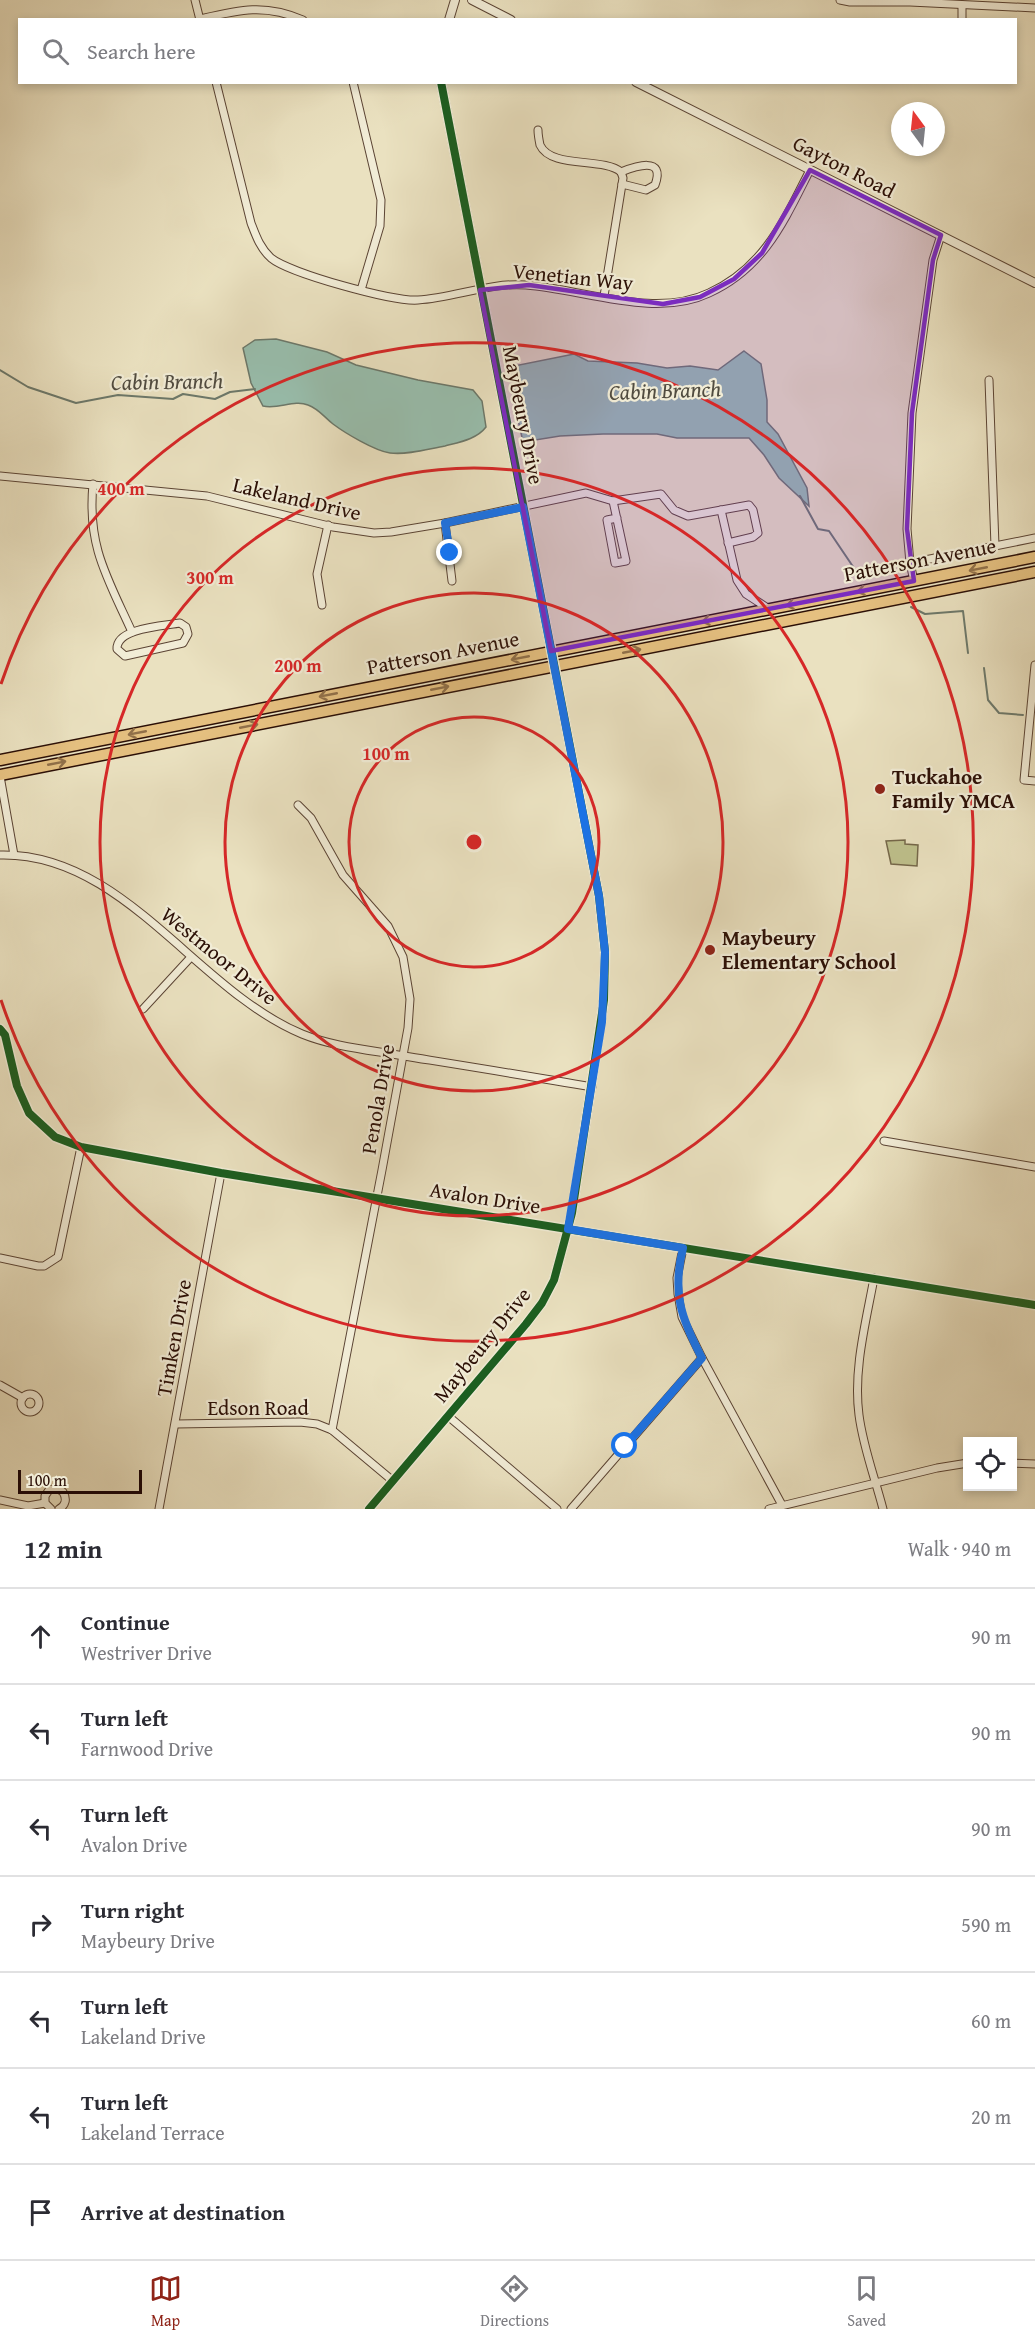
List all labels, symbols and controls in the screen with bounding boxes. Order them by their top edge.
search box [18,18,1017,84]
icon: search [39,35,72,68]
text: Search here [87,35,196,67]
north arrow [891,102,945,156]
street label: Gayton Road [788,127,902,206]
street label: Venetian Way [511,255,635,298]
street label: Maybeury Drive [495,343,552,487]
water label: Cabin Branch [111,364,223,398]
water label: Cabin Branch [608,372,722,408]
street label: Lakeland Drive [230,469,364,528]
text: 400 m [97,475,145,502]
street label: Patterson Avenue [841,530,999,589]
route end [436,539,462,565]
text: 300 m [186,564,234,591]
one-way arrow [968,564,988,575]
one-way arrow [857,585,876,596]
one-way arrow [785,599,805,610]
one-way arrow [702,615,722,626]
street label: Patterson Avenue [364,623,522,682]
one-way arrow [621,645,641,656]
text: 200 m [274,652,322,679]
one-way arrow [510,653,530,664]
one-way arrow [430,682,449,693]
one-way arrow [319,690,339,701]
one-way arrow [238,720,258,731]
one-way arrow [128,728,147,739]
text: 100 m [362,740,410,767]
one-way arrow [47,757,67,768]
place label: Tuckahoe Family YMCA [892,761,1016,816]
marker: Tuckahoe Family YMCA [873,782,887,796]
centre of rings [464,832,484,852]
street label: Westmoor Drive [155,899,284,1012]
place label: Maybeury Elementary School [722,922,897,977]
marker: Maybeury Elementary School [703,943,717,957]
street label: Penola Drive [353,1041,402,1156]
street label: Avalon Drive [427,1173,543,1222]
street label: Timken Drive [148,1277,199,1399]
street label: Maybeury Drive [425,1280,538,1409]
street label: Edson Road [207,1392,309,1423]
route start [611,1432,637,1458]
map controls [963,1437,1017,1491]
button: locate [963,1437,1017,1491]
scale bar [18,1467,142,1494]
text: 100 m [27,1468,67,1492]
text: 12 min [24,1529,102,1568]
text: Walk · 940 m [908,1534,1011,1563]
text: Continue [81,1606,170,1638]
icon: ahead [24,1620,57,1653]
text: 90 m [971,1622,1011,1651]
text: Westriver Drive [81,1638,212,1667]
text: Turn left [81,1702,168,1734]
icon: left [24,1716,57,1749]
text: 90 m [971,1718,1011,1747]
text: Farnwood Drive [81,1734,213,1763]
text: Turn left [81,1798,168,1830]
icon: left [24,1812,57,1845]
text: 90 m [971,1814,1011,1843]
text: Avalon Drive [81,1830,188,1859]
text: Turn right [81,1894,184,1926]
icon: right [24,1908,57,1941]
text: 590 m [961,1910,1011,1939]
text: Maybeury Drive [81,1926,215,1955]
text: Turn left [81,1990,168,2022]
icon: left [24,2004,57,2037]
text: 60 m [971,2006,1011,2035]
text: Lakeland Drive [81,2022,206,2051]
text: Turn left [81,2086,168,2118]
icon: left [24,2100,57,2133]
text: 20 m [971,2102,1011,2131]
text: Lakeland Terrace [81,2118,225,2147]
icon: arrive [24,2196,57,2229]
text: Arrive at destination [81,2196,285,2228]
tab: Map [149,2272,182,2332]
tab: Directions [480,2272,549,2332]
tab: Saved [847,2272,886,2332]

